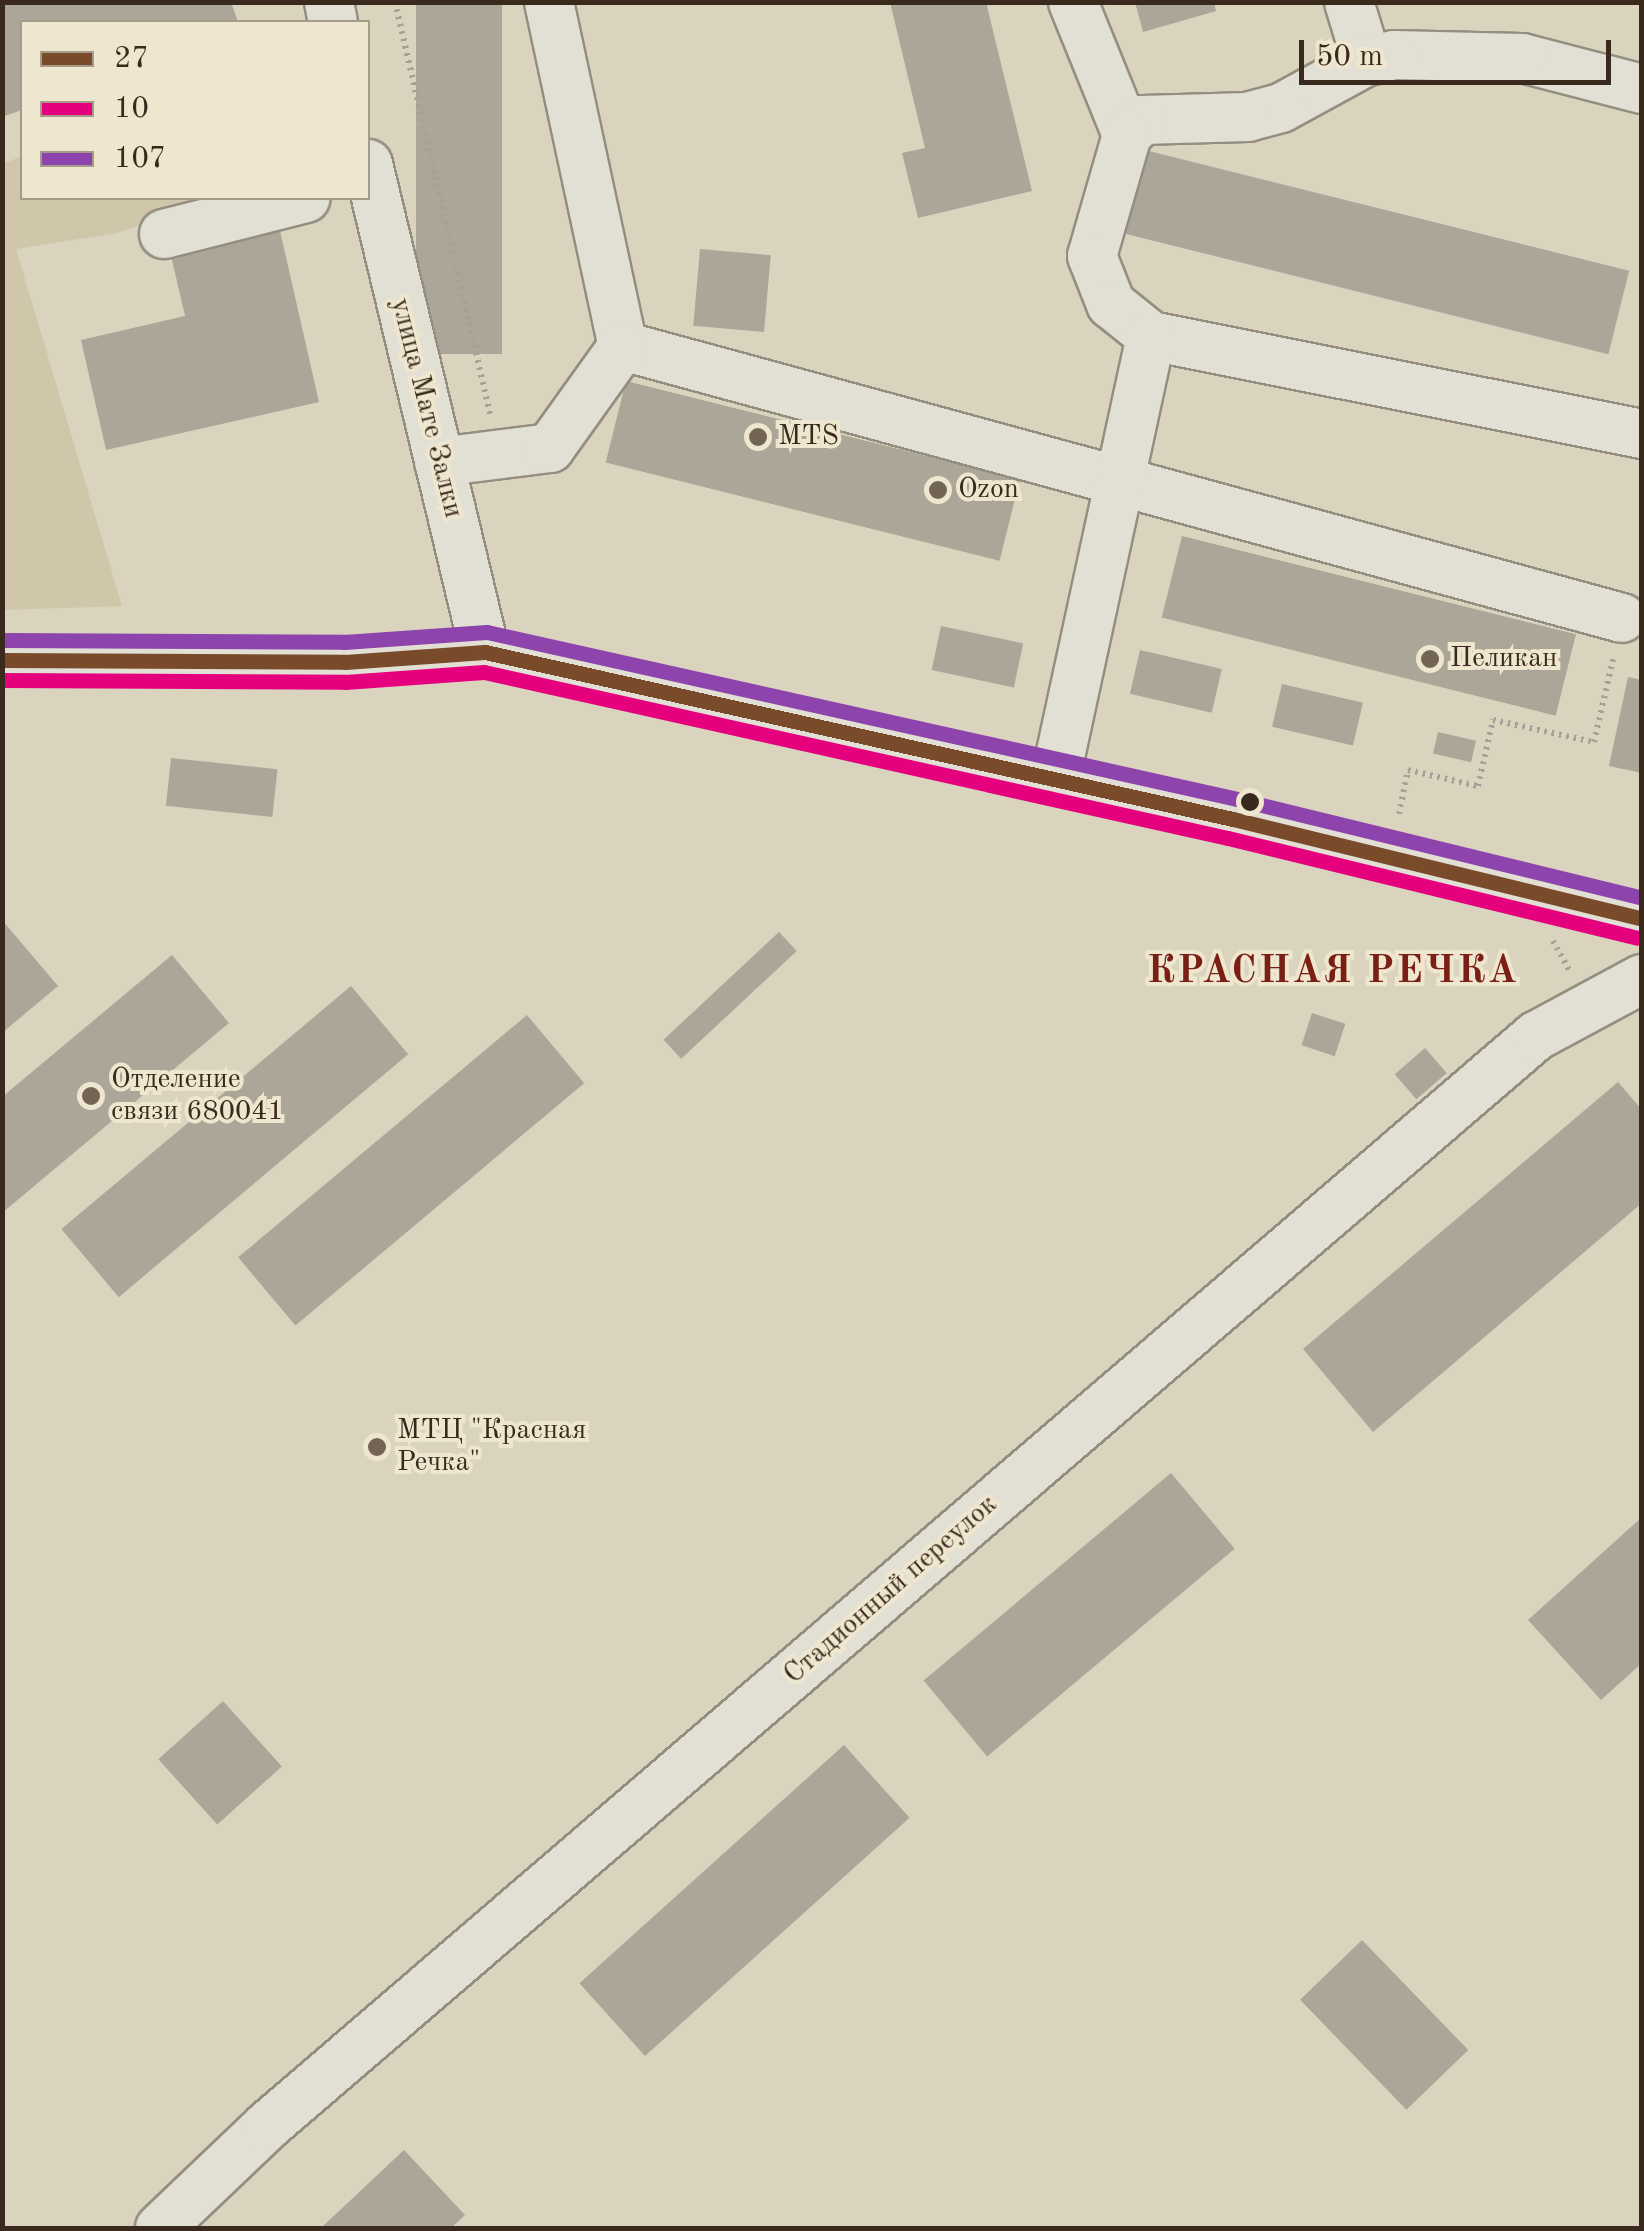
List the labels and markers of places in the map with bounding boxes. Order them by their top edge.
place label: MTS [778,420,839,454]
marker: MTS [747,426,769,448]
place label: Ozon [958,473,1019,507]
marker: Ozon [927,479,949,501]
place label: Пеликан [1450,642,1557,676]
marker: Пеликан [1419,648,1441,670]
unlabelled marker [1240,792,1260,812]
place label: Отделение связи 680041 [111,1063,284,1129]
marker: Отделение связи 680041 [80,1085,102,1107]
place label: МТЦ "Красная Речка" [397,1414,586,1480]
marker: МТЦ "Красная Речка" [366,1436,388,1458]

